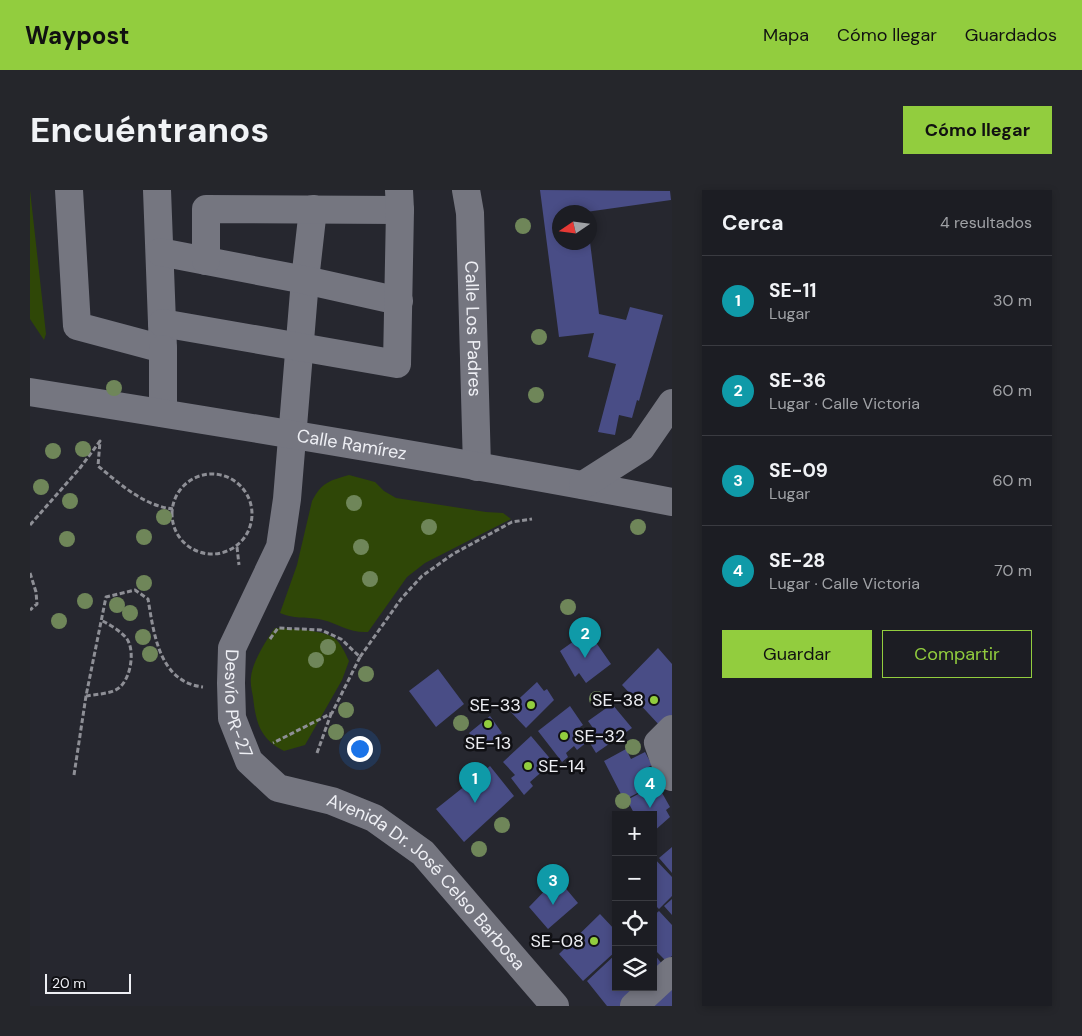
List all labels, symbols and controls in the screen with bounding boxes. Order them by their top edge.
text: Waypost [25,20,129,51]
text: Mapa [763,23,809,47]
text: Cómo llegar [837,23,937,47]
text: Guardados [965,23,1057,47]
button: Cómo llegar [903,106,1052,154]
text: Encuéntranos [30,107,269,153]
north arrow [552,205,597,250]
text: Cerca [722,209,784,237]
text: 4 resultados [940,212,1032,233]
street label: Calle Los Padres [459,260,487,397]
text: SE-11 [769,278,816,303]
text: 1 [735,290,741,311]
text: 30 m [993,290,1032,311]
text: Lugar [769,303,810,324]
text: SE-36 [769,368,826,393]
text: 2 [733,380,743,401]
text: 60 m [992,380,1032,401]
text: Lugar · Calle Victoria [769,393,920,414]
street label: Calle Ramírez [295,423,408,466]
text: SE-09 [769,458,828,483]
text: 3 [733,470,743,491]
text: 60 m [992,470,1032,491]
text: Lugar [769,483,810,504]
text: SE-28 [769,548,825,573]
text: 4 [733,560,743,581]
text: 70 m [994,560,1032,581]
text: Lugar · Calle Victoria [769,573,920,594]
pin: 2 [569,617,601,658]
button: Guardar [722,630,872,678]
button: Compartir [882,630,1032,678]
street label: Desvío PR-27 [219,649,259,761]
place label: SE-38 [592,688,644,712]
place label: SE-33 [469,693,521,717]
marker: SE-38 [648,694,660,706]
marker: SE-33 [525,699,537,711]
marker: SE-13 [482,718,494,730]
place label: SE-32 [574,724,625,748]
marker: SE-32 [558,730,570,742]
place label: SE-13 [465,731,511,755]
your location [347,736,373,762]
place label: SE-14 [538,754,585,778]
marker: SE-14 [522,760,534,772]
pin: 1 [459,762,491,803]
pin: 4 [634,767,666,808]
street label: Avenida Dr. José Celso Barbosa [323,788,531,975]
map controls [612,811,657,991]
button: + [612,811,657,856]
button: − [612,856,657,901]
pin: 3 [537,864,569,905]
button: locate [612,901,657,946]
place label: SE-08 [530,929,584,953]
marker: SE-08 [588,935,600,947]
button: layers [612,946,657,991]
scale bar [45,971,131,994]
text: 20 m [52,974,86,992]

